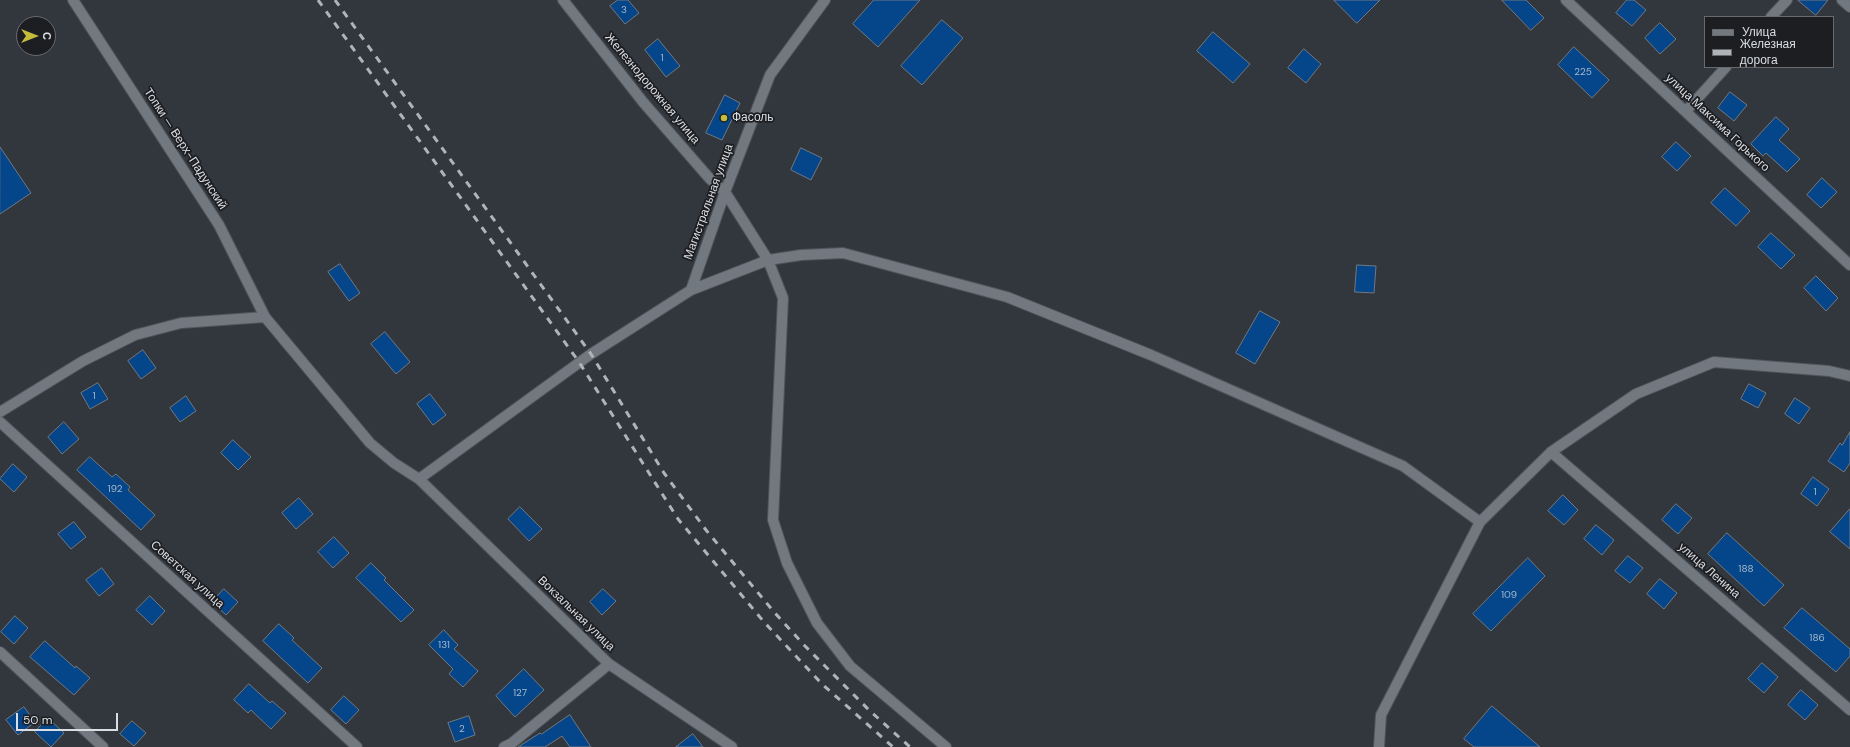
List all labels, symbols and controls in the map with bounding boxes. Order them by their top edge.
house number: 3 [621,4,627,16]
north arrow [16,16,56,56]
legend [1704,16,1834,68]
text: Улица [1742,24,1776,40]
street label: Железнодорожная улица [601,31,703,147]
text: С [40,32,54,40]
text: Железная дорога [1740,36,1796,68]
house number: 1 [660,52,664,64]
house number: 225 [1574,66,1592,78]
street label: улица Максима Горького [1662,71,1772,175]
street label: Топки — Верх-Падунский [140,86,230,212]
place label: Фасоль [732,111,774,125]
marker: Фасоль [719,113,729,123]
street label: Магистральная улица [681,142,737,262]
house number: 1 [92,390,96,402]
house number: 192 [108,483,122,495]
house number: 1 [1813,486,1817,498]
street label: Советская улица [147,538,227,612]
street label: улица Ленина [1675,540,1743,602]
house number: 188 [1738,563,1754,575]
street label: Вокзальная улица [535,574,617,654]
house number: 109 [1501,589,1517,601]
house number: 186 [1809,632,1825,644]
house number: 131 [438,639,450,651]
house number: 127 [513,687,527,699]
scale bar [18,705,120,731]
text: 50 m [23,712,52,728]
house number: 2 [459,723,465,735]

